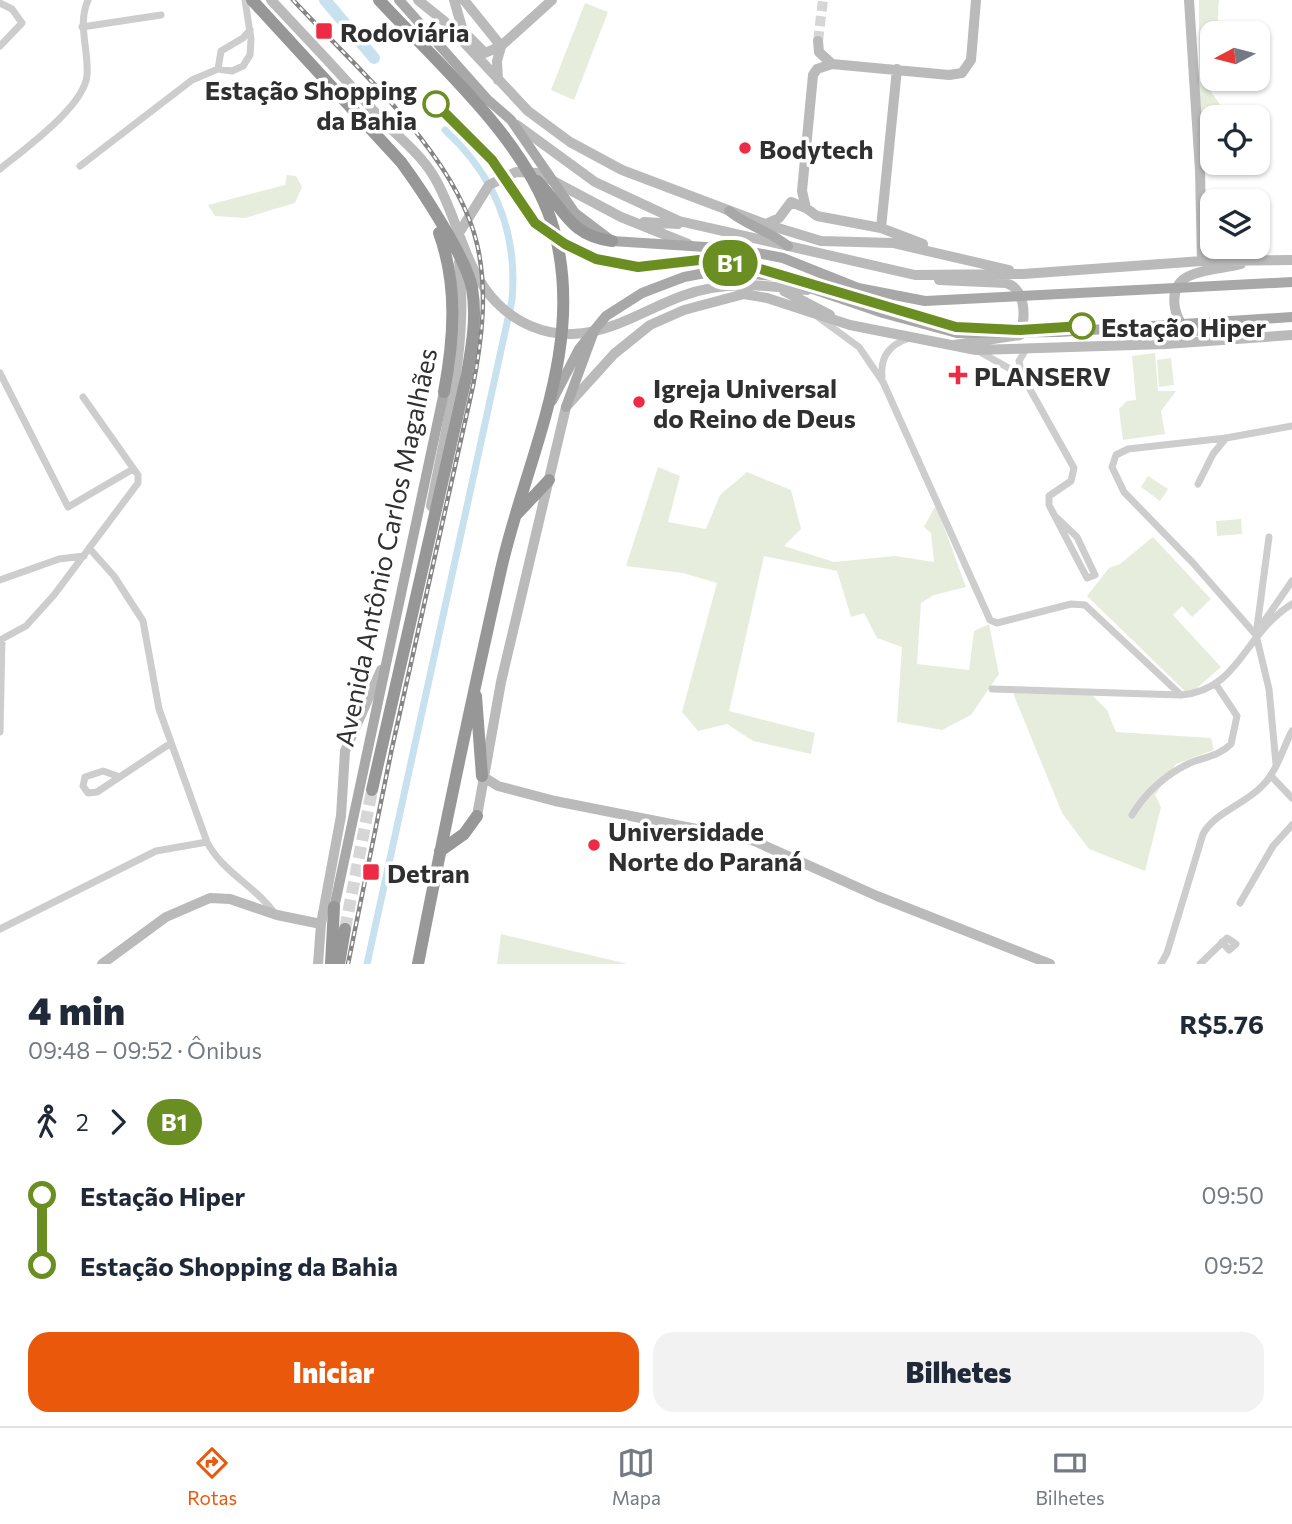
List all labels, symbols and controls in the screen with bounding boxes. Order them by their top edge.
place label: Rodoviária [340,16,469,47]
marker: Rodoviária [314,21,334,41]
north arrow [1200,21,1270,91]
map controls [1200,21,1270,259]
place label: Estação Shopping da Bahia [205,74,417,135]
marker: Estação Shopping da Bahia [423,91,449,117]
button: locate [1200,105,1270,175]
place label: Bodytech [759,133,873,164]
marker: Bodytech [737,140,753,156]
button: layers [1200,189,1270,259]
line badge: B1 [698,240,762,286]
text: B1 [717,248,743,277]
place label: Estação Hiper [1101,311,1266,342]
marker: Estação Hiper [1069,313,1095,339]
street label: Avenida Antônio Carlos Magalhães [328,345,442,749]
place label: PLANSERV [974,360,1111,391]
marker: PLANSERV [948,365,968,385]
place label: Igreja Universal do Reino de Deus [653,372,856,433]
marker: Igreja Universal do Reino de Deus [631,394,647,410]
place label: Universidade Norte do Paraná [608,815,802,876]
marker: Universidade Norte do Paraná [586,837,602,853]
place label: Detran [387,857,470,888]
marker: Detran [361,862,381,882]
text: 4 min [28,986,125,1033]
text: R$5.76 [1179,1008,1264,1039]
text: 09:48 – 09:52 · Ônibus [28,1036,262,1064]
icon: walk [28,1103,66,1141]
icon: forward [99,1103,137,1141]
text: B1 [161,1107,188,1136]
text: 2 [76,1108,89,1136]
text: Estação Hiper [80,1180,245,1211]
text: 09:50 [1201,1181,1264,1209]
text: Estação Shopping da Bahia [80,1250,398,1281]
text: 09:52 [1204,1251,1264,1279]
button: Iniciar [28,1332,639,1412]
button: Bilhetes [653,1332,1264,1412]
tab: Rotas [187,1444,237,1509]
tab: Mapa [612,1444,661,1509]
tab: Bilhetes [1036,1444,1105,1509]

